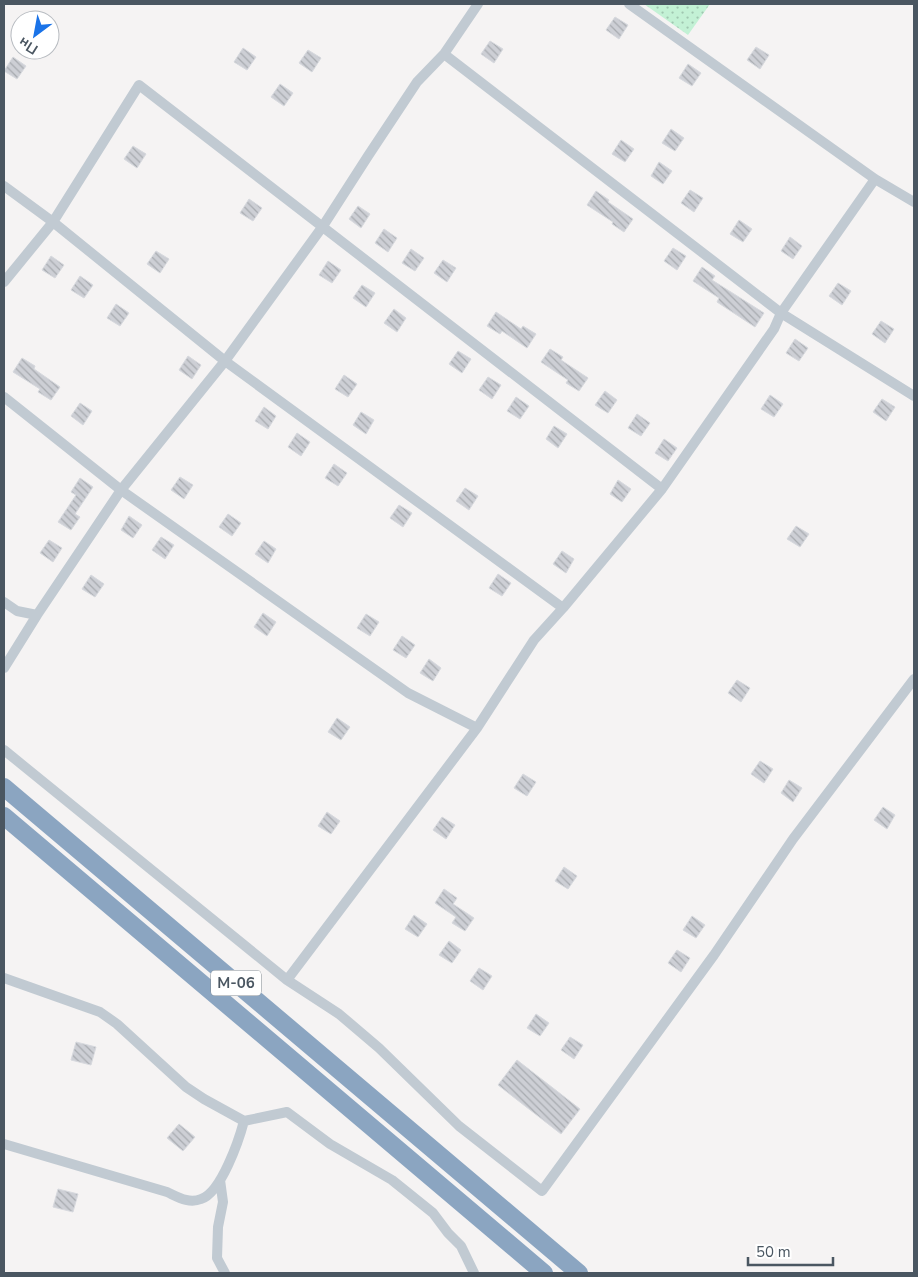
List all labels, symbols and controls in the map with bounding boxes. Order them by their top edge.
north arrow [10,10,60,60]
text: Пн [15,32,42,59]
road number: М-06 [211,970,261,996]
scale bar [748,1234,833,1266]
text: 50 m [756,1242,791,1262]

